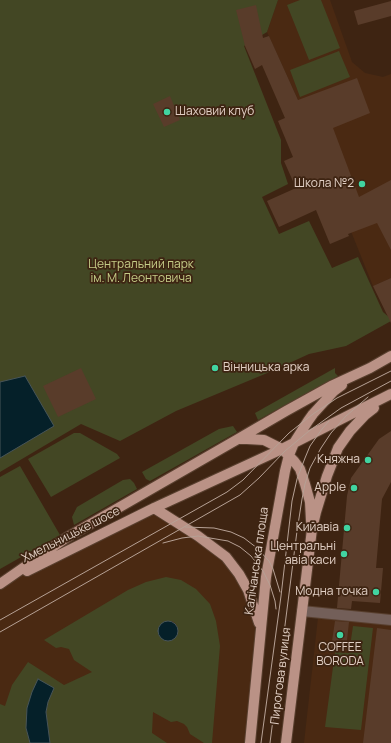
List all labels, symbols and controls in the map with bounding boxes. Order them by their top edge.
place label: Шаховий клуб [175,105,254,119]
marker: Шаховий клуб [162,107,172,117]
place label: Школа №2 [294,177,354,191]
marker: Школа №2 [357,179,367,189]
park label: Центральний парк ім. М. Леонтовича [88,258,194,286]
place label: Вінницька арка [223,361,309,375]
marker: Вінницька арка [210,363,220,373]
place label: Княжна [317,453,360,467]
marker: Княжна [363,455,373,465]
place label: Apple [314,481,346,495]
marker: Apple [349,483,359,493]
street label: Хмельницьке шосе [19,504,123,566]
street label: Калічанська площа [242,506,272,616]
place label: Кийавіа [296,521,339,535]
marker: Кийавіа [342,523,352,533]
place label: Центральні авіа каси [270,540,336,568]
marker: Центральні авіа каси [339,549,349,559]
place label: Модна точка [295,585,368,599]
marker: Модна точка [371,587,381,597]
street label: Пирогова вулиця [268,627,294,725]
marker: COFFEE BORODA [335,630,345,640]
place label: COFFEE BORODA [316,641,364,669]

